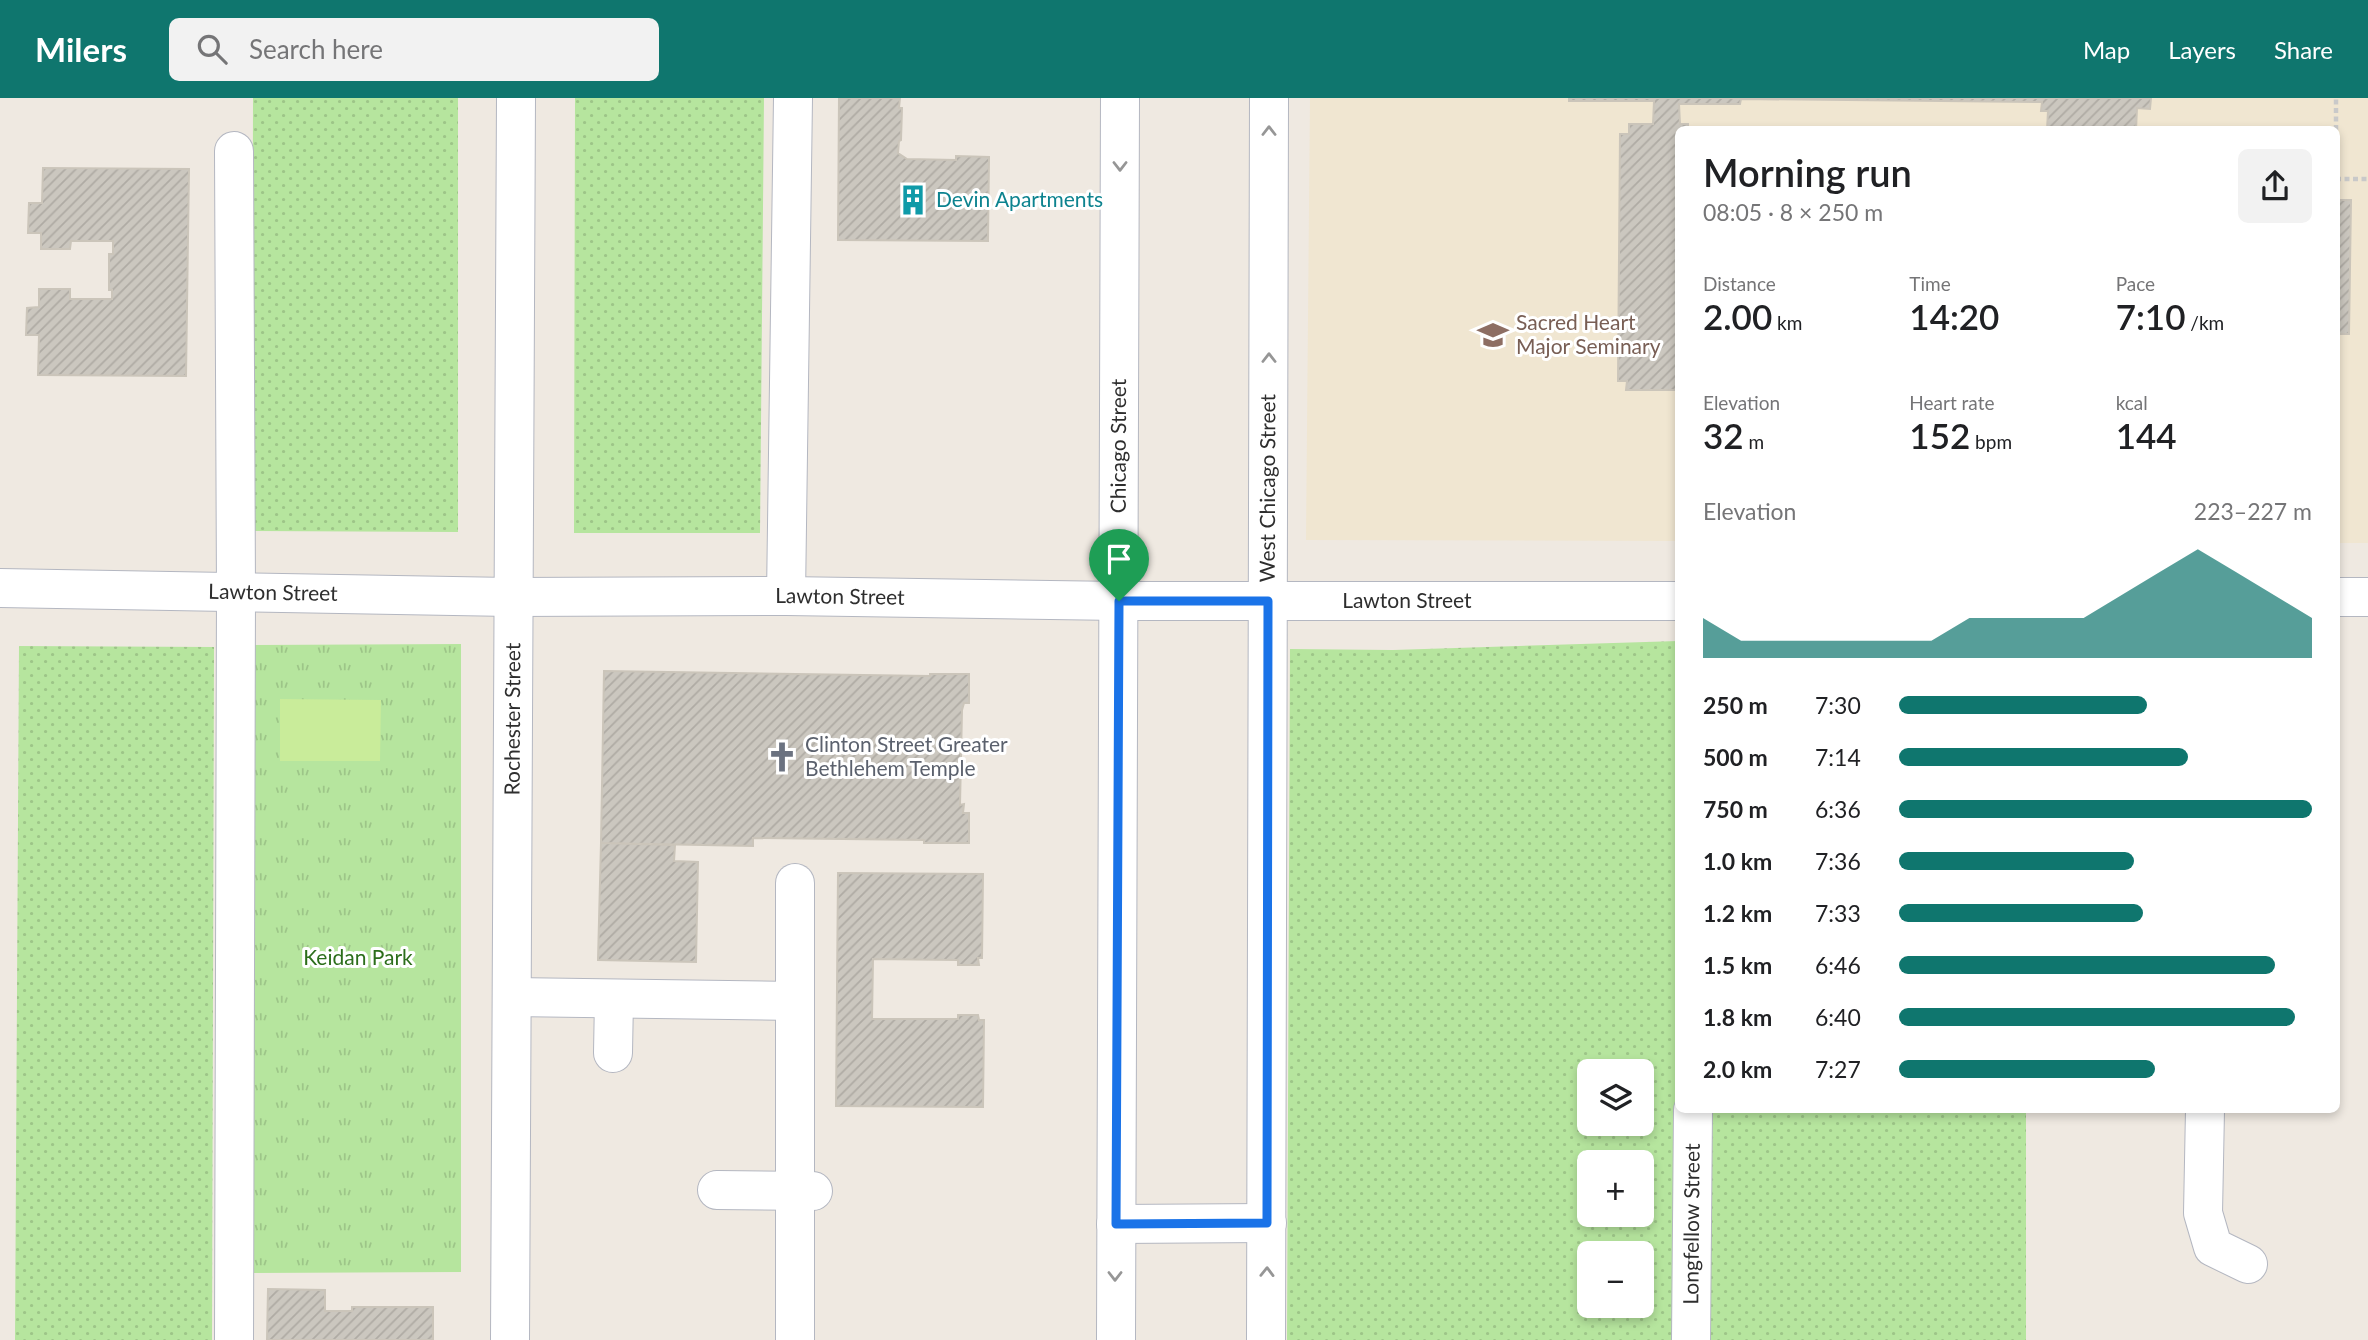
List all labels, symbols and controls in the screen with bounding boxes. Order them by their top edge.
search box [169,18,659,81]
text: Milers [35,29,127,69]
icon: search [193,30,231,68]
text: Search here [249,33,383,65]
text: Map [2083,35,2130,64]
text: Layers [2168,35,2236,64]
text: Share [2274,35,2333,64]
one-way arrow [1261,125,1277,136]
text: Morning run [1703,149,1912,195]
button: share [2238,149,2312,223]
one-way arrow [1112,161,1128,172]
building icon: Devin Apartments [896,183,930,217]
place label: Devin Apartments [936,186,1103,211]
text: 08:05 · 8 × 250 m [1703,198,1883,226]
text: Distance [1703,272,1776,295]
text: Time [1909,272,1951,295]
text: Pace [2116,272,2155,295]
text: 2.00 [1703,295,1772,337]
text: 14:20 [1909,295,1999,337]
text: 7:10 [2116,295,2185,337]
place label: Sacred Heart Major Seminary [1516,309,1661,358]
text: km [1772,311,1802,334]
text: /km [2185,311,2224,334]
school or university icon: Sacred Heart Major Seminary [1476,318,1510,352]
one-way arrow [1261,353,1277,363]
street label: Chicago Street [1105,378,1130,513]
text: Elevation [1703,391,1780,414]
text: Heart rate [1909,391,1995,414]
text: kcal [2116,391,2148,414]
street label: West Chicago Street [1254,393,1279,582]
text: 32 [1703,414,1744,456]
text: 152 [1909,414,1970,456]
text: 144 [2116,414,2177,456]
text: m [1744,430,1764,453]
text: bpm [1970,430,2012,453]
text: Elevation [1703,497,1796,525]
text: 223–227 m [2194,497,2312,525]
pin [1089,529,1149,601]
icon: arrive [1100,540,1138,578]
street label: Lawton Street [208,578,338,605]
street label: Lawton Street [775,582,905,609]
street label: Lawton Street [1342,587,1472,612]
street label: Rochester Street [499,642,524,795]
text: 250 m [1703,691,1768,719]
text: 7:30 [1815,691,1861,719]
place label: Clinton Street Greater Bethlehem Temple [805,731,1008,780]
church icon: Clinton Street Greater Bethlehem Temple [765,740,799,774]
text: 500 m [1703,743,1768,771]
text: 7:14 [1815,743,1861,771]
text: 750 m [1703,795,1768,823]
text: 6:36 [1815,795,1861,823]
text: 1.0 km [1703,847,1772,875]
text: 7:36 [1815,847,1861,875]
text: 1.2 km [1703,899,1772,927]
text: 7:33 [1815,899,1861,927]
park label: Keidan Park [303,944,413,969]
text: 1.5 km [1703,951,1772,979]
text: 6:46 [1815,951,1861,979]
text: 1.8 km [1703,1003,1772,1031]
text: 6:40 [1815,1003,1861,1031]
text: 2.0 km [1703,1055,1772,1083]
text: 7:27 [1815,1055,1861,1083]
map controls [1577,1059,1654,1318]
button: layers [1577,1059,1654,1136]
street label: Longfellow Street [1677,1143,1704,1305]
button: + [1577,1150,1654,1227]
button: − [1577,1241,1654,1318]
one-way arrow [1259,1266,1275,1277]
one-way arrow [1107,1271,1123,1281]

